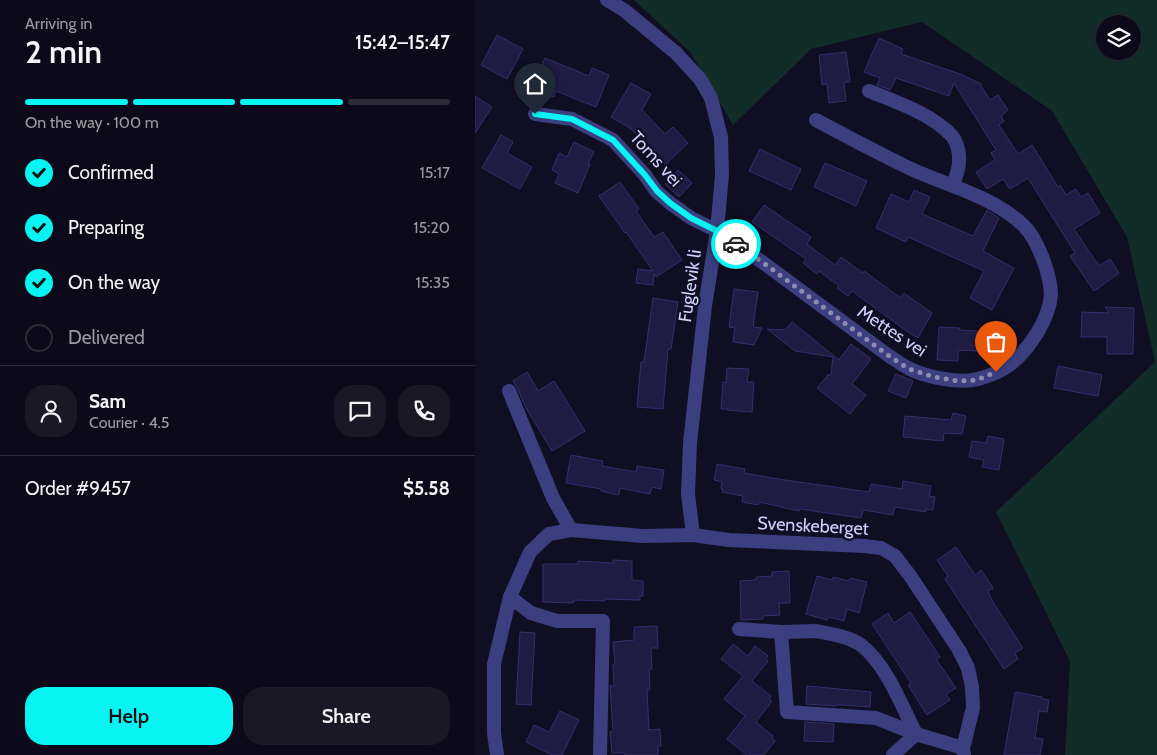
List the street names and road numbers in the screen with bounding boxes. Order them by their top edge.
street label: Toms vei [625,127,687,191]
street label: Fuglevik li [674,248,706,324]
street label: Mettes vei [853,300,931,362]
street label: Svenskeberget [757,512,869,540]

